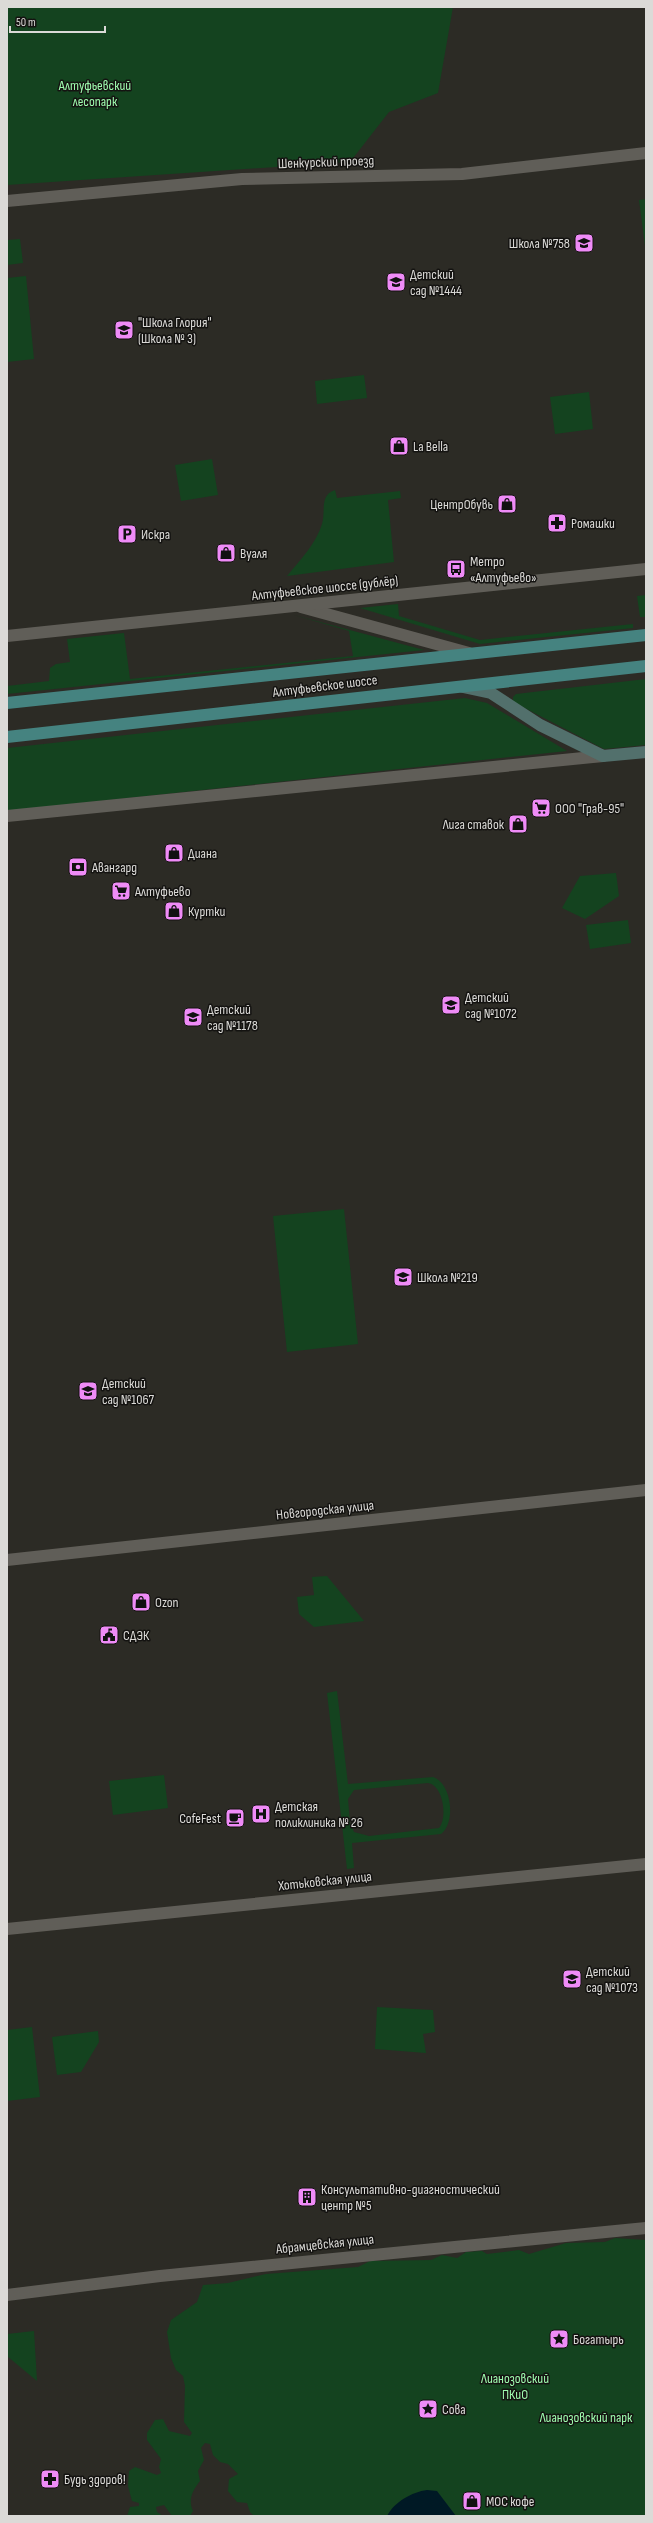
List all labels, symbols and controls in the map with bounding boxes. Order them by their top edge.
scale bar [10,8,105,34]
text: 50 m [16,15,36,30]
park label: Алтуфьевский лесопарк [58,77,131,110]
street label: Шенкурский проезд [278,152,374,172]
school or university icon: Школа №758 [573,232,595,254]
place label: Школа №758 [509,235,570,252]
place label: Детский сад №1444 [410,266,462,299]
school or university icon: Детский сад №1444 [385,271,407,293]
place label: "Школа Глория" (Школа № 3) [138,314,212,347]
school or university icon: "Школа Глория" (Школа № 3) [113,319,135,341]
shop icon: La Bella [388,435,410,457]
place label: La Bella [413,438,448,455]
shop icon: ЦентрОбувь [496,493,518,515]
place label: ЦентрОбувь [430,496,493,513]
pharmacy icon: Ромашки [546,512,568,534]
place label: Ромашки [571,515,615,532]
parking icon: Искра [116,523,138,545]
place label: Искра [141,526,170,543]
shop icon: Вуаля [215,542,237,564]
place label: Вуаля [240,545,267,562]
place label: Метро «Алтуфьево» [470,553,537,586]
bus stop icon: Метро «Алтуфьево» [445,558,467,580]
street label: Алтуфьевское шоссе (дублёр) [250,572,399,604]
street label: Алтуфьевское шоссе [271,671,378,701]
supermarket icon: ООО "Грав-95" [530,797,552,819]
place label: ООО "Грав-95" [555,800,624,817]
shop icon: Лига ставок [507,813,529,835]
place label: Лига ставок [442,816,505,833]
shop icon: Диана [163,842,185,864]
place label: Диана [188,845,217,862]
bank icon: Авангард [67,856,89,878]
place label: Авангард [91,859,137,876]
supermarket icon: Алтуфьево [110,880,132,902]
place label: Алтуфьево [134,883,191,900]
shop icon: Куртки [163,900,185,922]
place label: Куртки [188,903,226,920]
place label: Детский сад №1072 [465,989,517,1022]
school or university icon: Детский сад №1072 [440,994,462,1016]
place label: Детский сад №1178 [207,1001,258,1034]
school or university icon: Детский сад №1178 [182,1006,204,1028]
school or university icon: Школа №219 [392,1266,414,1288]
place label: Школа №219 [417,1269,478,1286]
place label: Детский сад №1067 [102,1375,155,1408]
school or university icon: Детский сад №1067 [77,1380,99,1402]
street label: Новгородская улица [275,1496,375,1524]
shop icon: Ozon [130,1591,152,1613]
place label: Ozon [155,1594,179,1611]
public building icon: СДЭК [98,1624,120,1646]
place label: СДЭК [123,1627,150,1644]
place label: Детская поликлиника № 26 [275,1798,363,1831]
hospital icon: Детская поликлиника № 26 [250,1803,272,1825]
cafe icon: CofeFest [224,1807,246,1829]
place label: CofeFest [179,1810,221,1827]
street label: Хотьковская улица [276,1868,373,1894]
place label: Детский сад №1073 [586,1963,638,1996]
school or university icon: Детский сад №1073 [561,1968,583,1990]
place label: Консультативно-диагностический центр №5 [321,2181,500,2214]
building icon: Консультативно-диагностический центр №5 [296,2186,318,2208]
street label: Абрамцевская улица [274,2230,375,2258]
place icon: Богатырь [548,2328,570,2350]
place label: Богатырь [573,2331,624,2348]
park label: Лианозовский ПКиО [480,2370,549,2403]
place icon: Сова [417,2398,439,2420]
place label: Сова [442,2401,466,2418]
park label: Лианозовский парк [539,2409,633,2426]
pharmacy icon: Будь здоров! [39,2468,61,2490]
place label: Будь здоров! [64,2471,126,2488]
shop icon: МОС кофе [461,2490,483,2512]
place label: МОС кофе [486,2493,534,2510]

